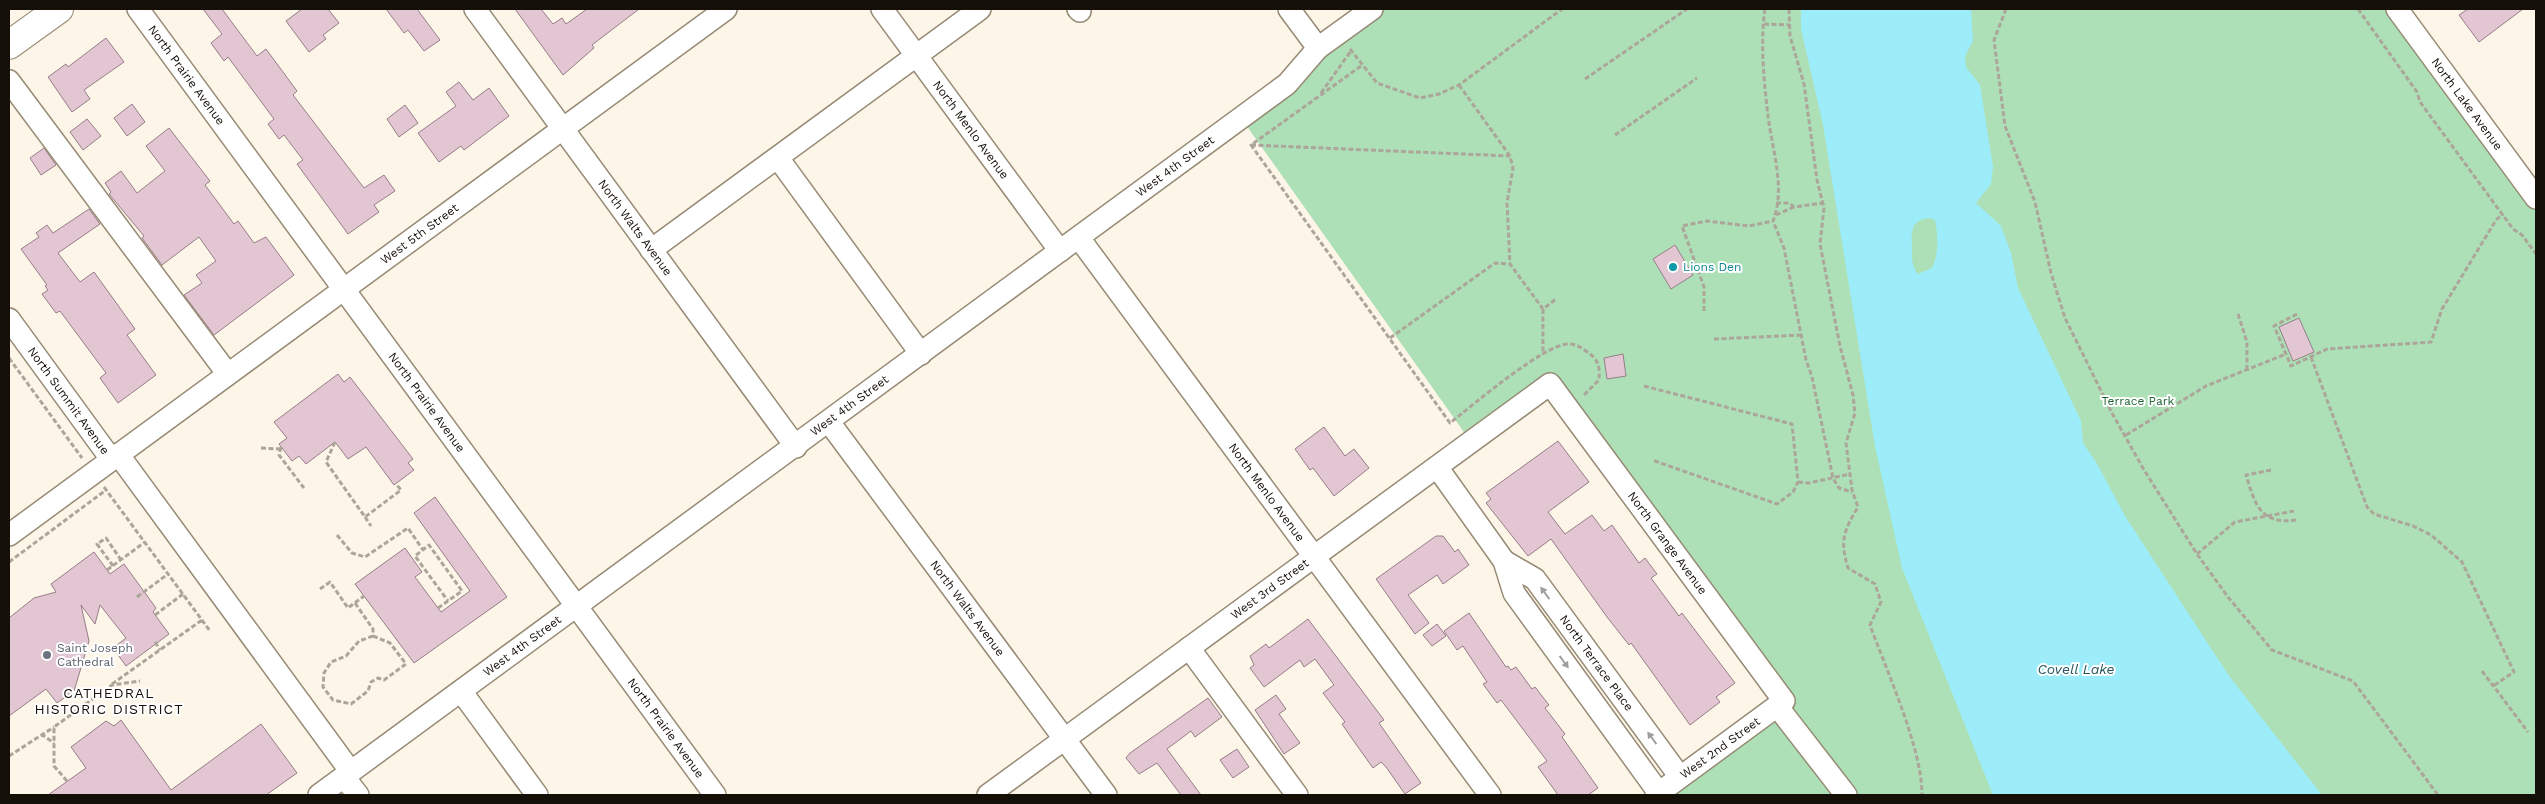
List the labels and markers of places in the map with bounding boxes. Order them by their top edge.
place label: Lions Den [1683,260,1741,274]
marker: Lions Den [1667,261,1679,273]
place label: Saint Joseph Cathedral [57,641,133,669]
marker: Saint Joseph Cathedral [41,649,53,661]

